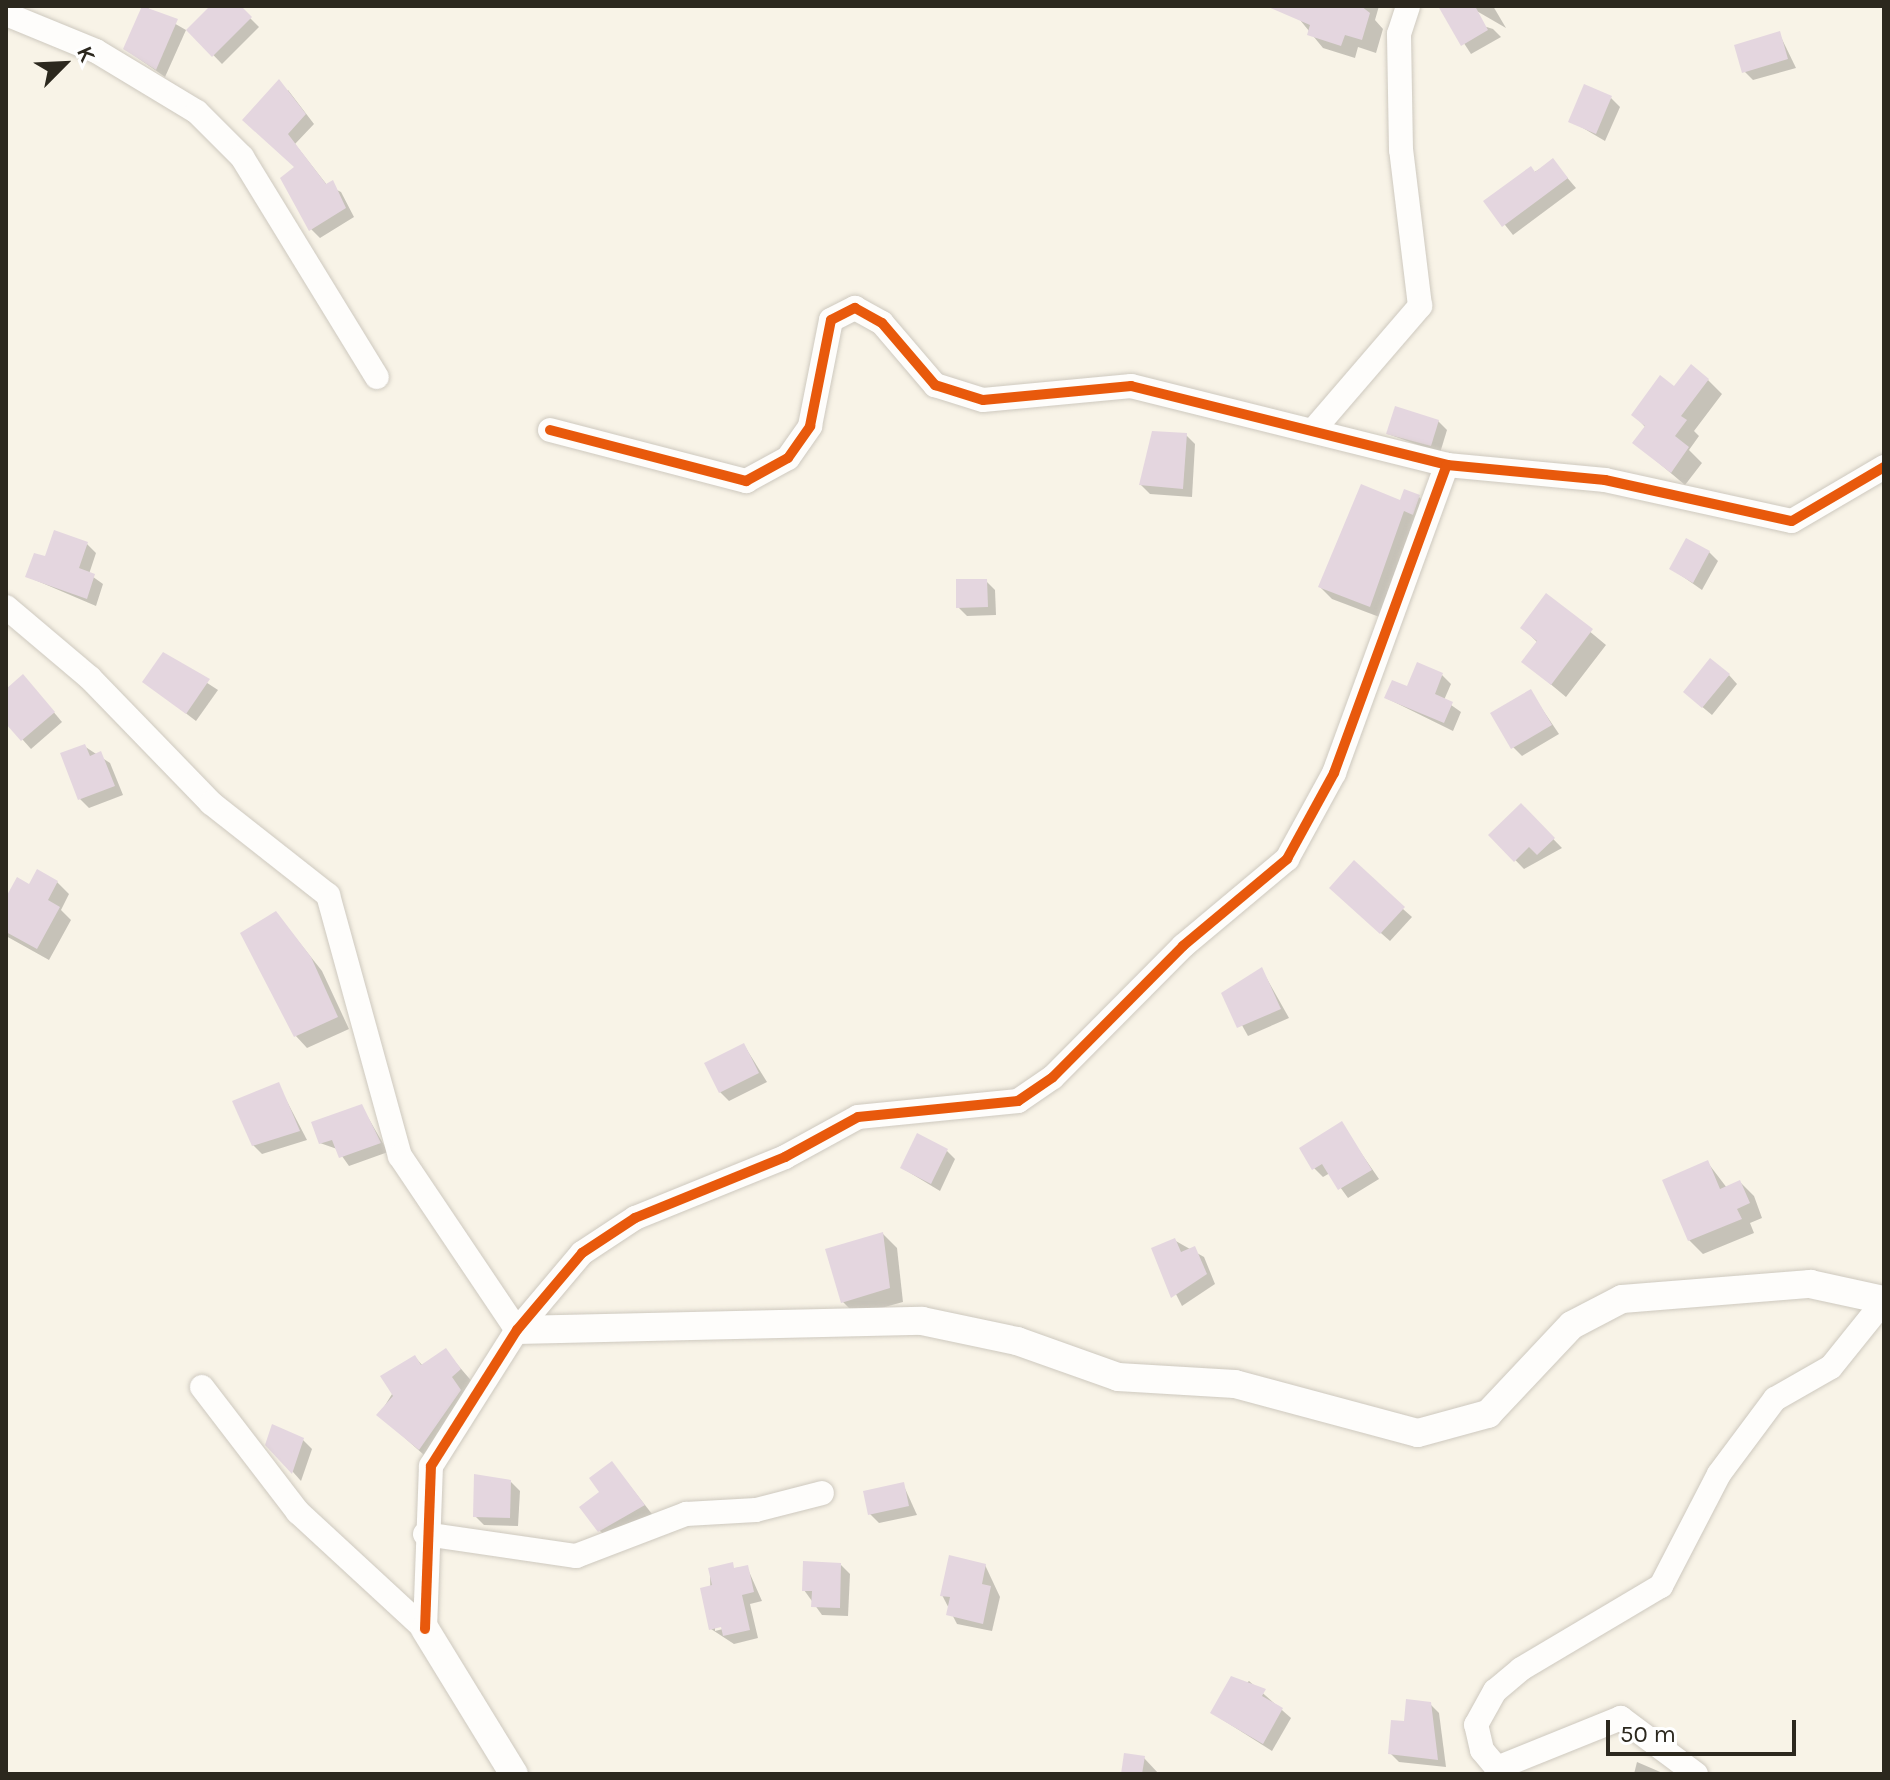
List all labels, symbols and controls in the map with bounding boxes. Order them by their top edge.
north arrow [24,24,104,104]
text: K [71,42,101,66]
scale bar [1610,1704,1800,1754]
text: 50 m [1620,1720,1676,1748]

